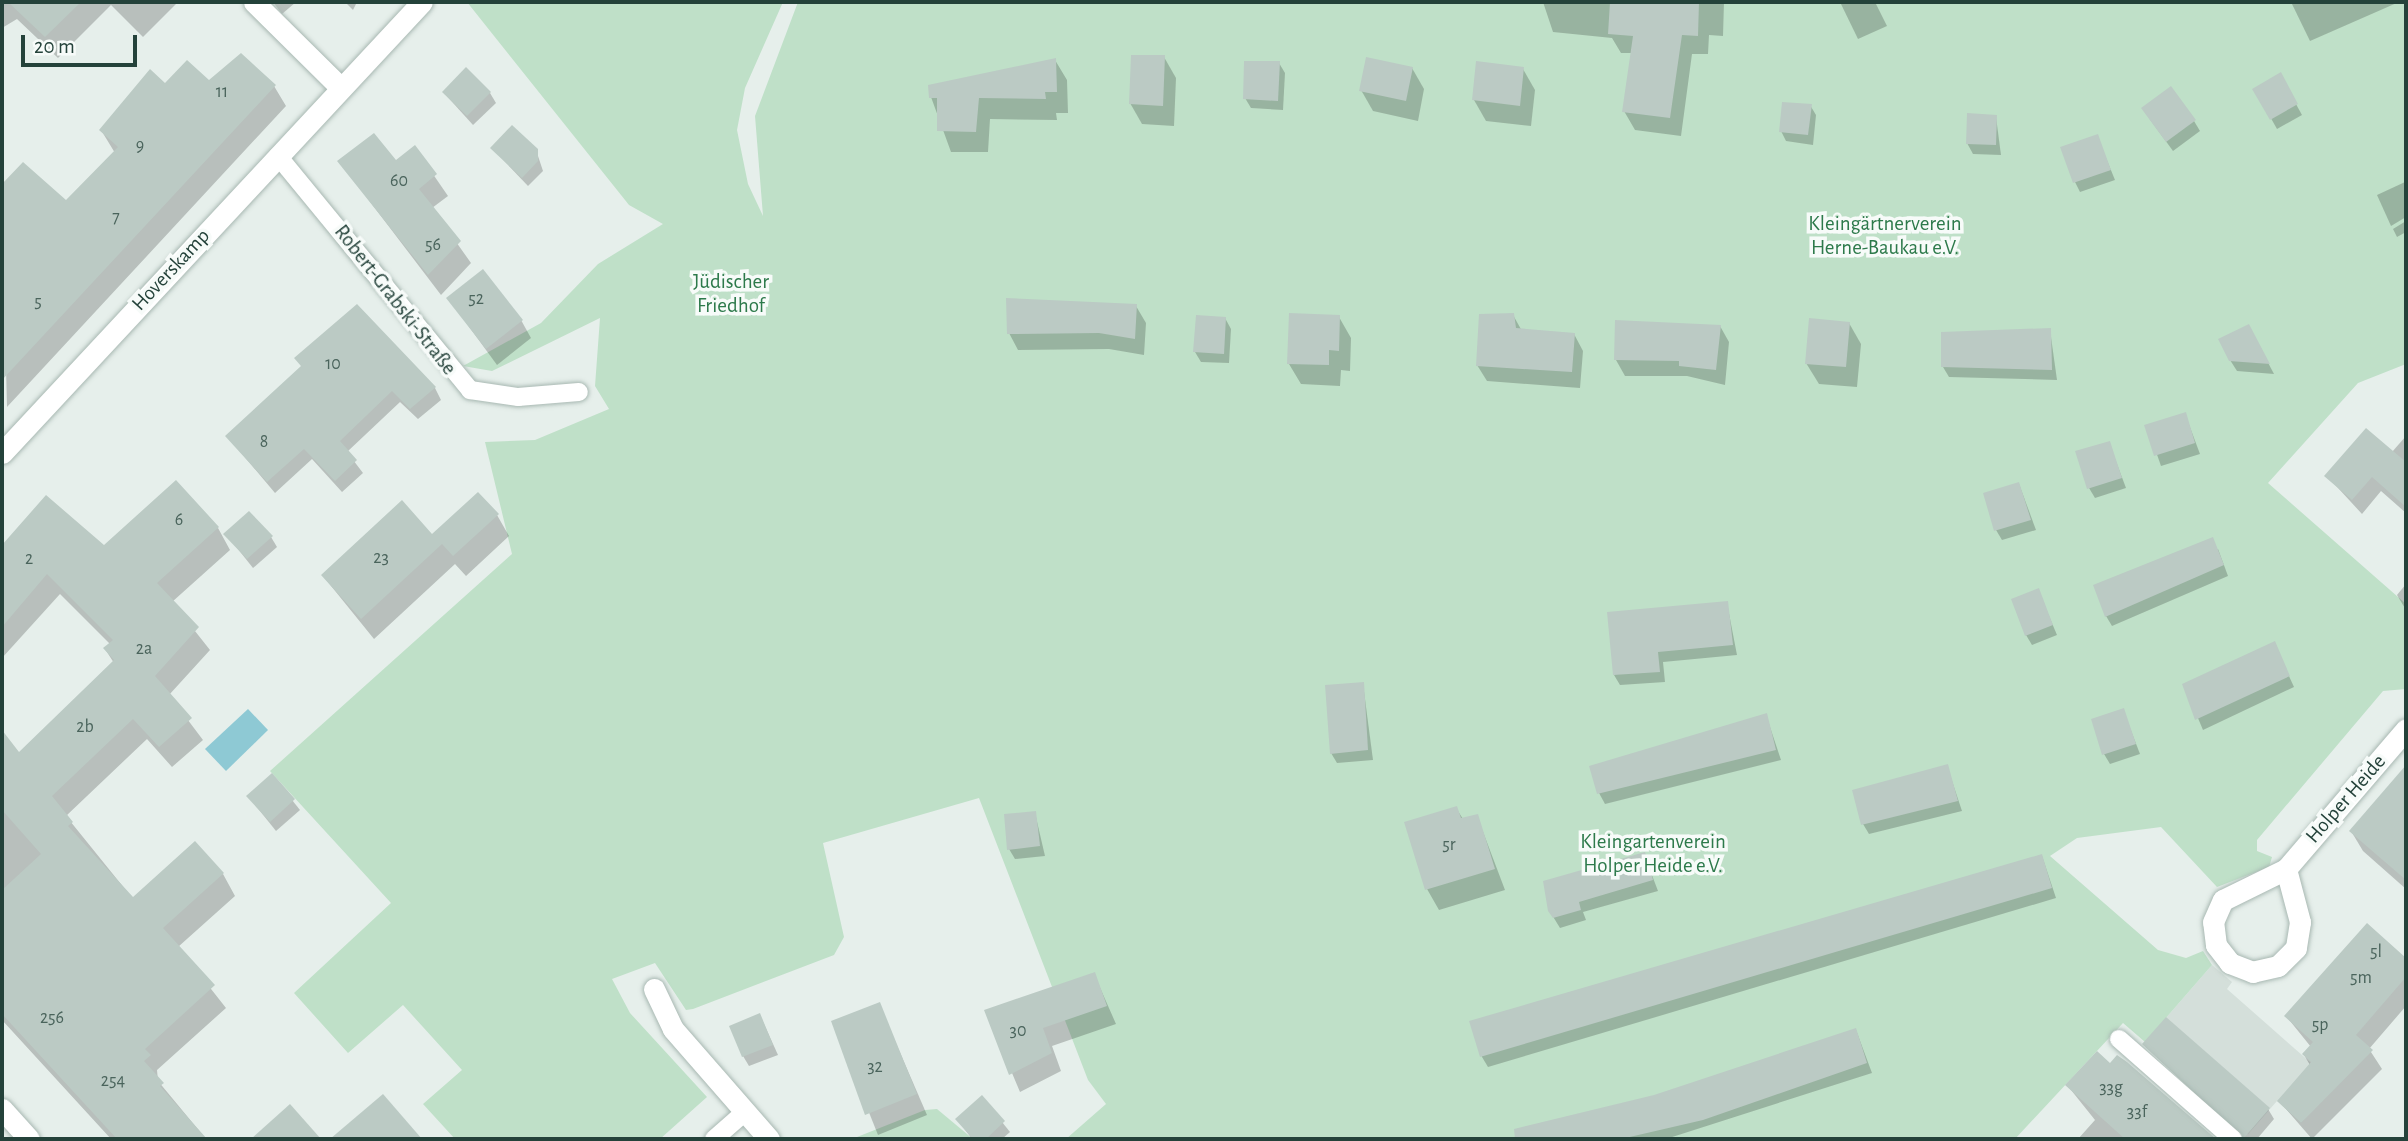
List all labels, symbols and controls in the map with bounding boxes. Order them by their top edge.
scale bar [24,21,140,65]
text: 20 m [34,36,75,57]
house number: 11 [216,81,228,103]
house number: 9 [136,135,144,157]
house number: 60 [390,170,408,192]
house number: 7 [112,207,120,229]
park label: Kleingärtnerverein Herne-Baukau e.V. [1808,211,1962,261]
street label: Robert-Grabski-Straße [329,220,461,380]
street label: Hoverskamp [127,224,215,316]
house number: 56 [425,234,441,256]
park label: Jüdischer Friedhof [693,269,769,319]
house number: 52 [468,288,484,310]
house number: 5 [34,291,42,313]
house number: 10 [325,353,341,375]
house number: 8 [260,431,268,453]
house number: 6 [175,509,183,531]
house number: 23 [373,547,389,569]
house number: 2 [25,548,33,570]
house number: 2a [136,638,152,660]
house number: 2b [76,716,94,738]
street label: Holper Heide [2301,749,2391,849]
park label: Kleingartenverein Holper Heide e.V. [1580,829,1726,879]
house number: 5r [1442,834,1456,856]
house number: 5l [2370,941,2382,963]
house number: 5m [2350,967,2372,989]
house number: 256 [40,1007,64,1029]
house number: 5p [2312,1014,2328,1036]
house number: 30 [1010,1020,1026,1042]
house number: 32 [867,1056,883,1078]
house number: 254 [101,1070,125,1092]
house number: 33g [2099,1077,2123,1099]
house number: 33f [2127,1101,2147,1123]

